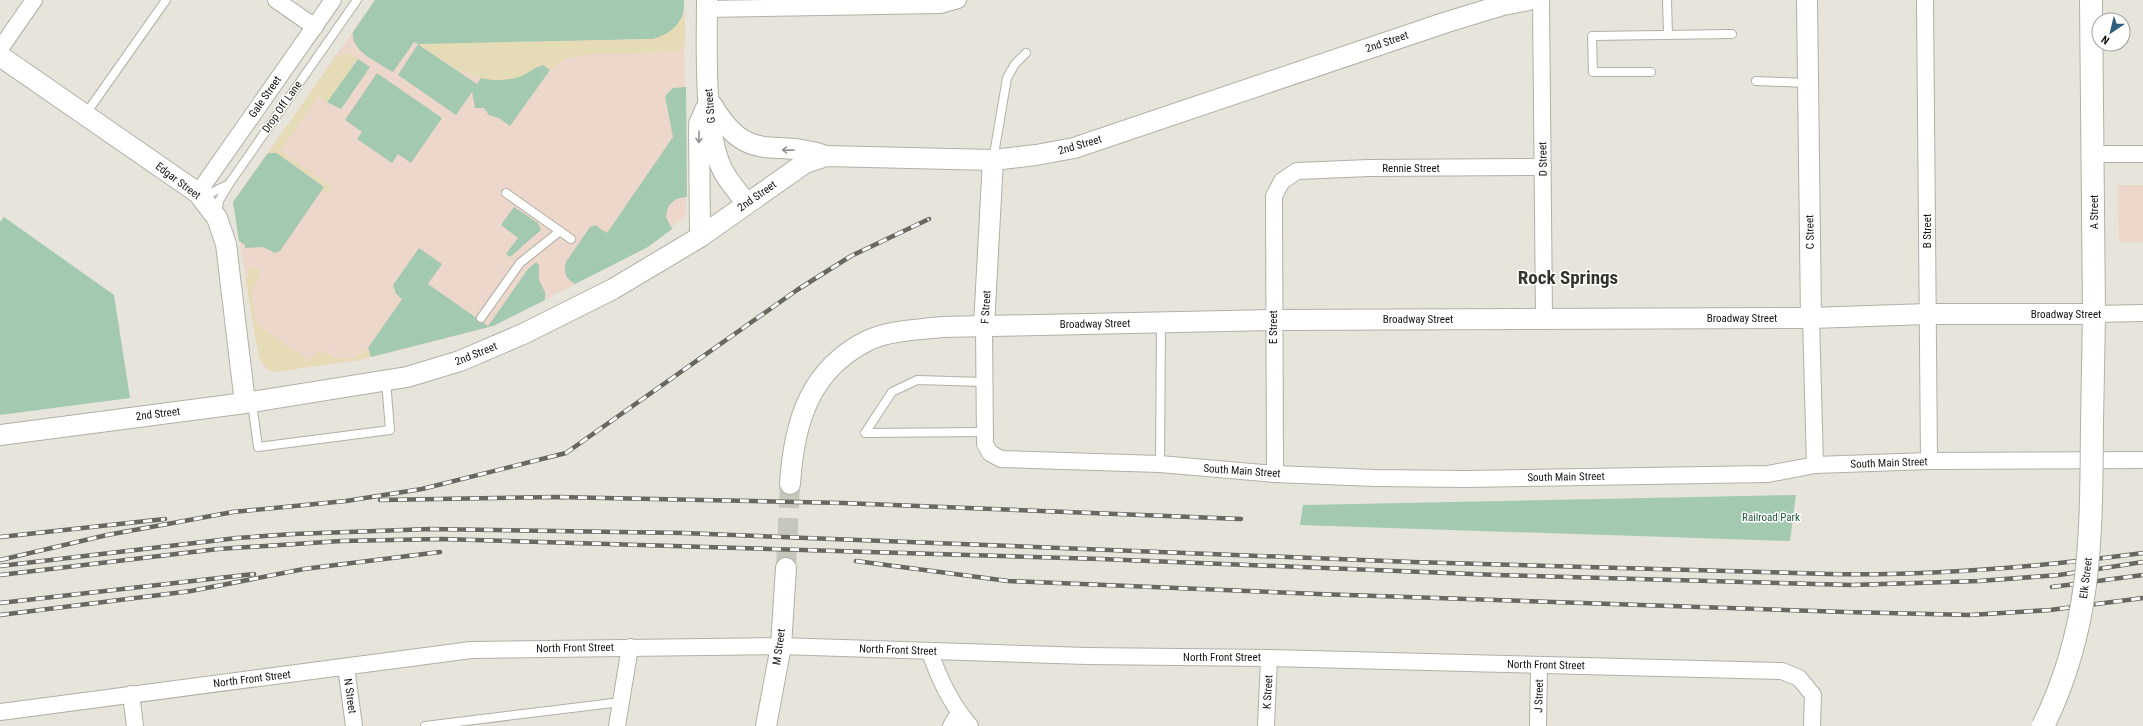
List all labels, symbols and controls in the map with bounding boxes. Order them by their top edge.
north arrow [2091,12,2131,52]
street label: 2nd Street [1364,29,1410,55]
text: N [2099,32,2112,47]
street label: Gale Street [246,74,284,120]
street label: Drop Off Lane [259,79,305,135]
street label: G Street [702,88,718,124]
one-way arrow [695,130,703,143]
street label: 2nd Street [1057,133,1103,157]
street label: D Street [1536,142,1550,176]
one-way arrow [782,146,795,153]
street label: Edgar Street [153,160,203,202]
street label: Rennie Street [1382,162,1440,175]
street label: 2nd Street [735,178,779,214]
street label: A Street [2088,195,2101,229]
street label: B Street [1921,214,1934,248]
street label: C Street [1803,215,1817,249]
district label: Rock Springs [1518,266,1618,289]
street label: F Street [979,290,993,324]
street label: Broadway Street [2031,308,2101,321]
street label: E Street [1267,310,1280,344]
street label: Broadway Street [1707,312,1777,325]
street label: Broadway Street [1383,313,1453,326]
street label: Broadway Street [1060,317,1130,331]
street label: 2nd Street [453,340,499,368]
street label: 2nd Street [135,405,181,423]
street label: South Main Street [1850,455,1928,471]
street label: South Main Street [1203,462,1281,480]
street label: South Main Street [1527,470,1605,484]
park label: Railroad Park [1742,511,1800,524]
street label: Elk Street [2077,557,2095,599]
street label: M Street [770,628,788,666]
street label: North Front Street [536,641,614,655]
street label: North Front Street [859,642,937,658]
street label: North Front Street [1183,651,1261,664]
street label: North Front Street [1507,658,1585,672]
street label: North Front Street [213,668,291,690]
street label: K Street [1261,675,1275,709]
street label: N Street [341,678,359,714]
street label: J Street [1532,679,1546,713]

